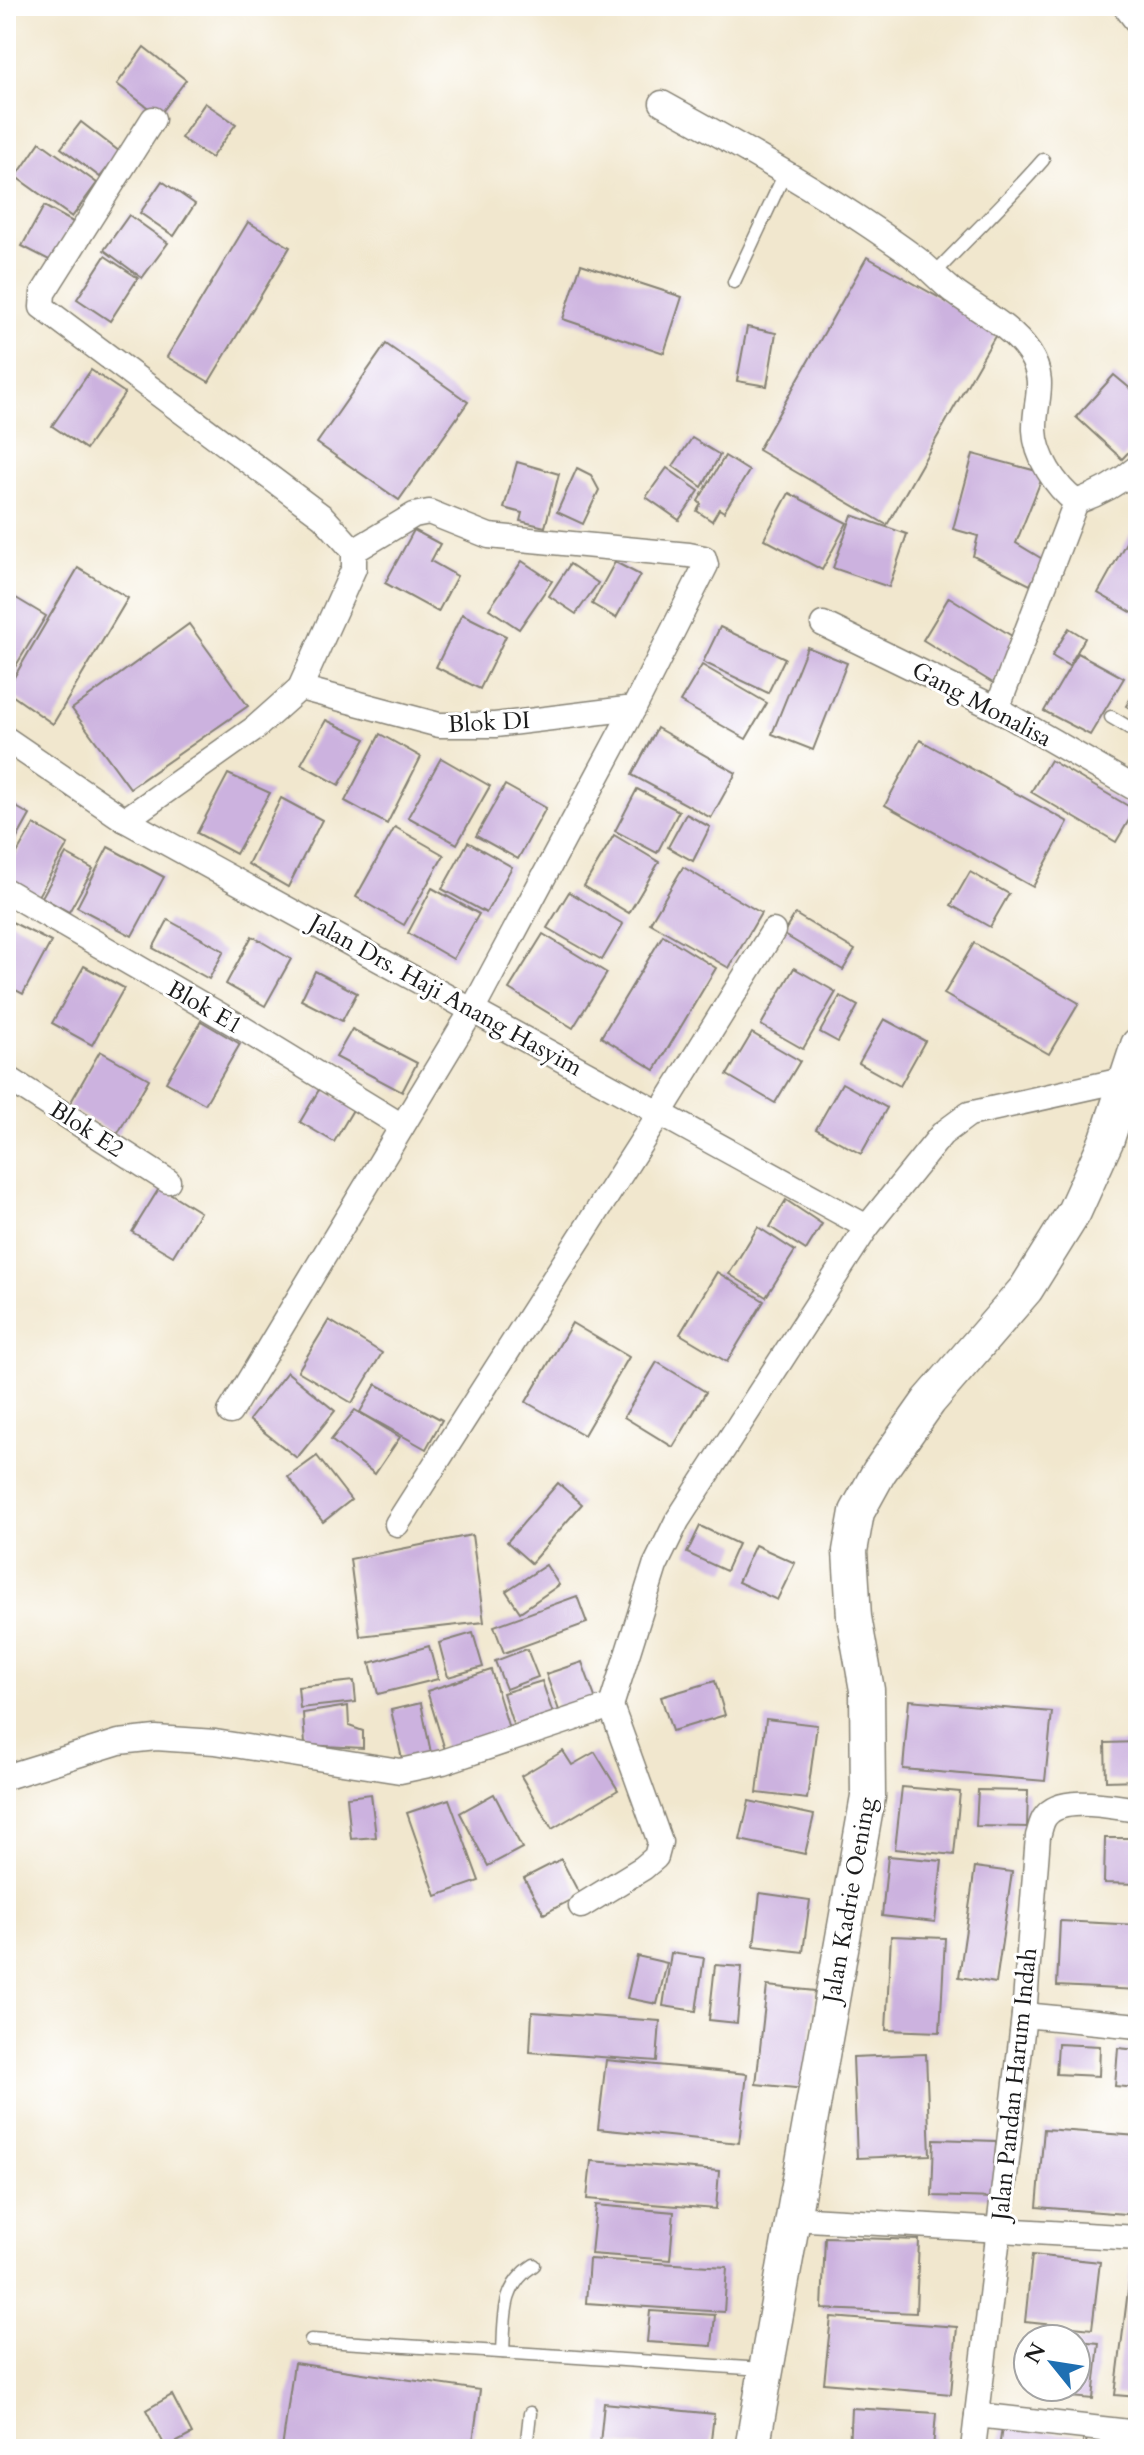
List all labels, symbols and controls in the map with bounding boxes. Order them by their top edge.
street label: Gang Monalisa [906,654,1058,755]
street label: Blok DI [447,704,531,741]
street label: Jalan Drs. Haji Anang Hasyim [301,905,589,1085]
street label: Blok E1 [161,973,248,1042]
street label: Blok E2 [43,1093,130,1166]
street label: Jalan Kadrie Oening [815,1794,884,2008]
street label: Jalan Pandan Harum Indah [983,1946,1045,2225]
north arrow [1012,2323,1092,2403]
text: N [1018,2338,1053,2369]

